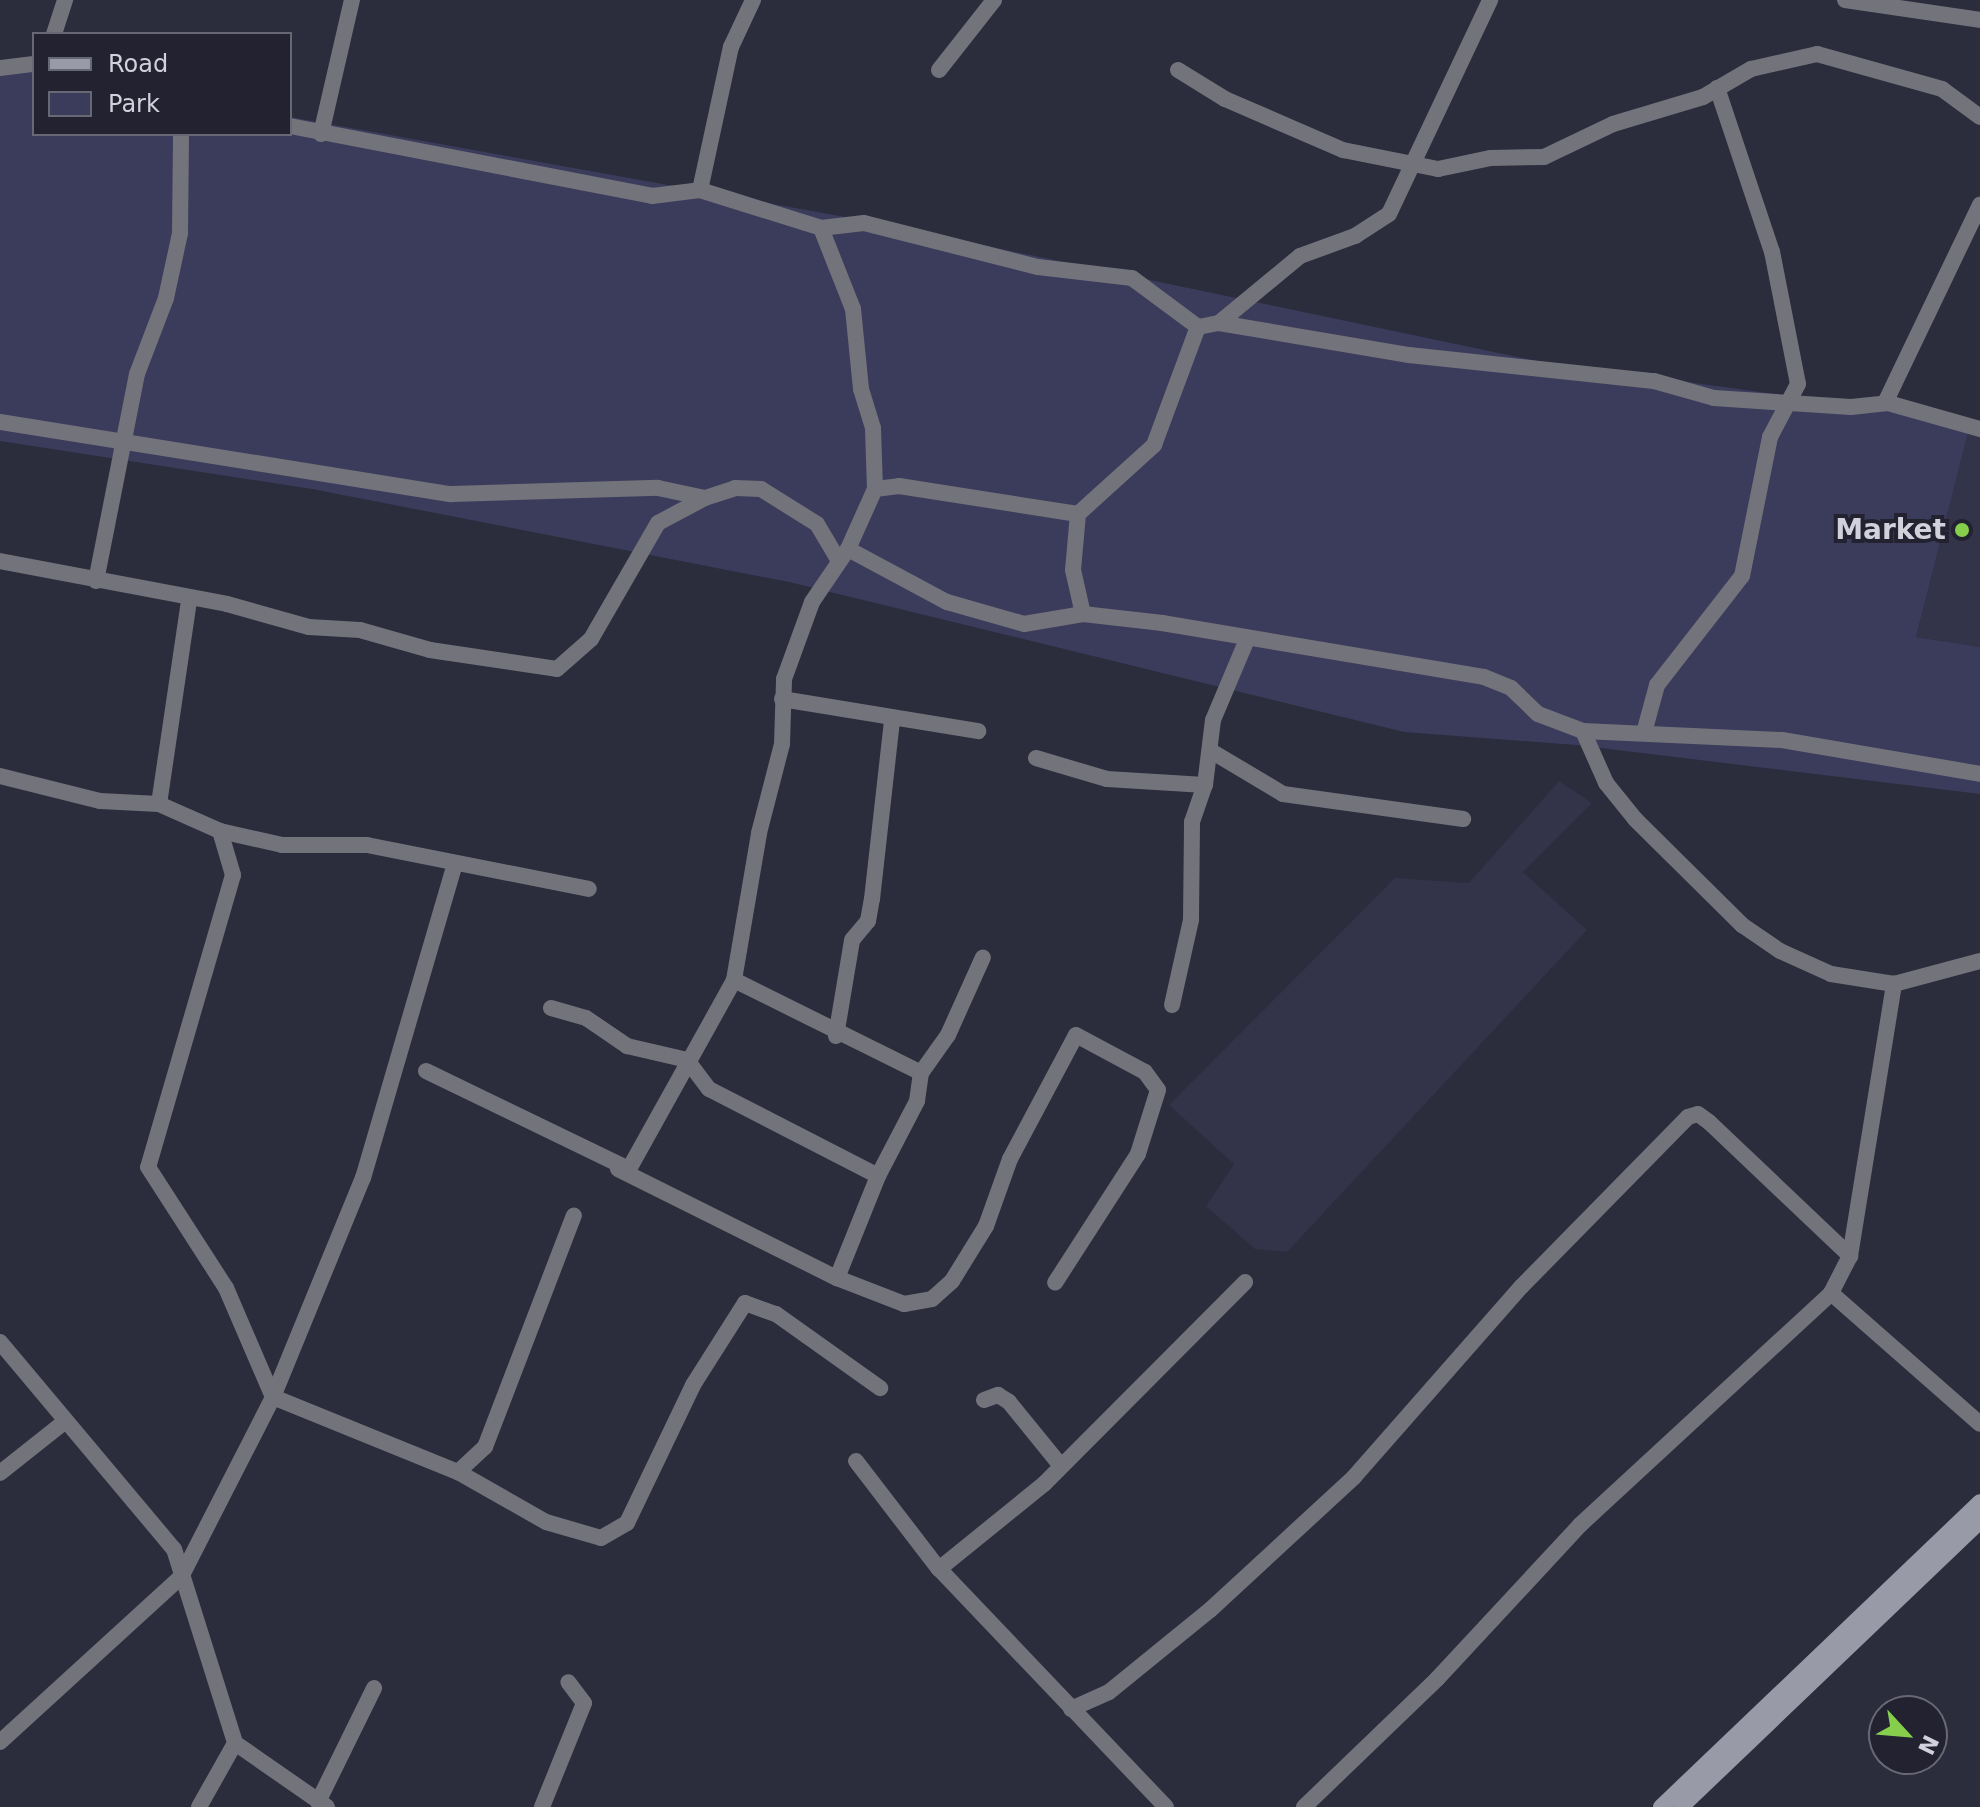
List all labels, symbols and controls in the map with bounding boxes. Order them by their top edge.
legend [32,32,292,136]
text: Road [108,50,168,78]
text: Park [108,90,160,118]
place label: Market [1835,513,1946,547]
marker: Market [1953,521,1971,539]
north arrow [1868,1695,1948,1775]
text: N [1913,1731,1943,1759]

